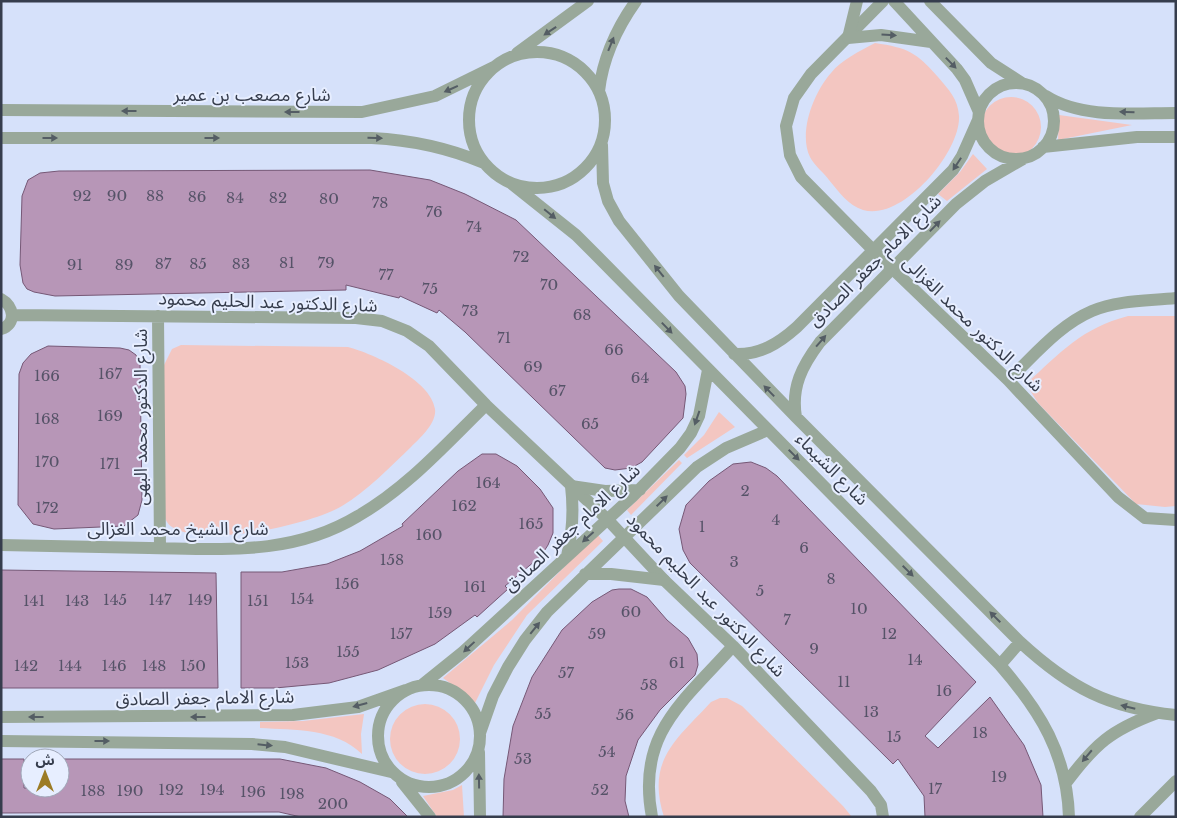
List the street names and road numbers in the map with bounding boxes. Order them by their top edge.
street label: شارع مصعب بن عمير [172,84,331,109]
street label: شارع الامام جعفر الصادق [804,190,948,334]
street label: شارع الدكتور محمد الغزالى [896,251,1048,399]
street label: شارع الدكتور عبد الحليم محمود [158,287,378,320]
street label: شارع الدكتور محمد البهى [130,329,155,505]
street label: شارع الشيماء [789,428,873,512]
street label: شارع الامام جعفر الصادق [499,459,647,599]
street label: شارع الدكتور عبد الحليم محمود [620,508,790,684]
street label: شارع الشيخ محمد الغزالى [87,518,269,543]
street label: شارع الامام جعفر الصادق [116,685,295,714]

